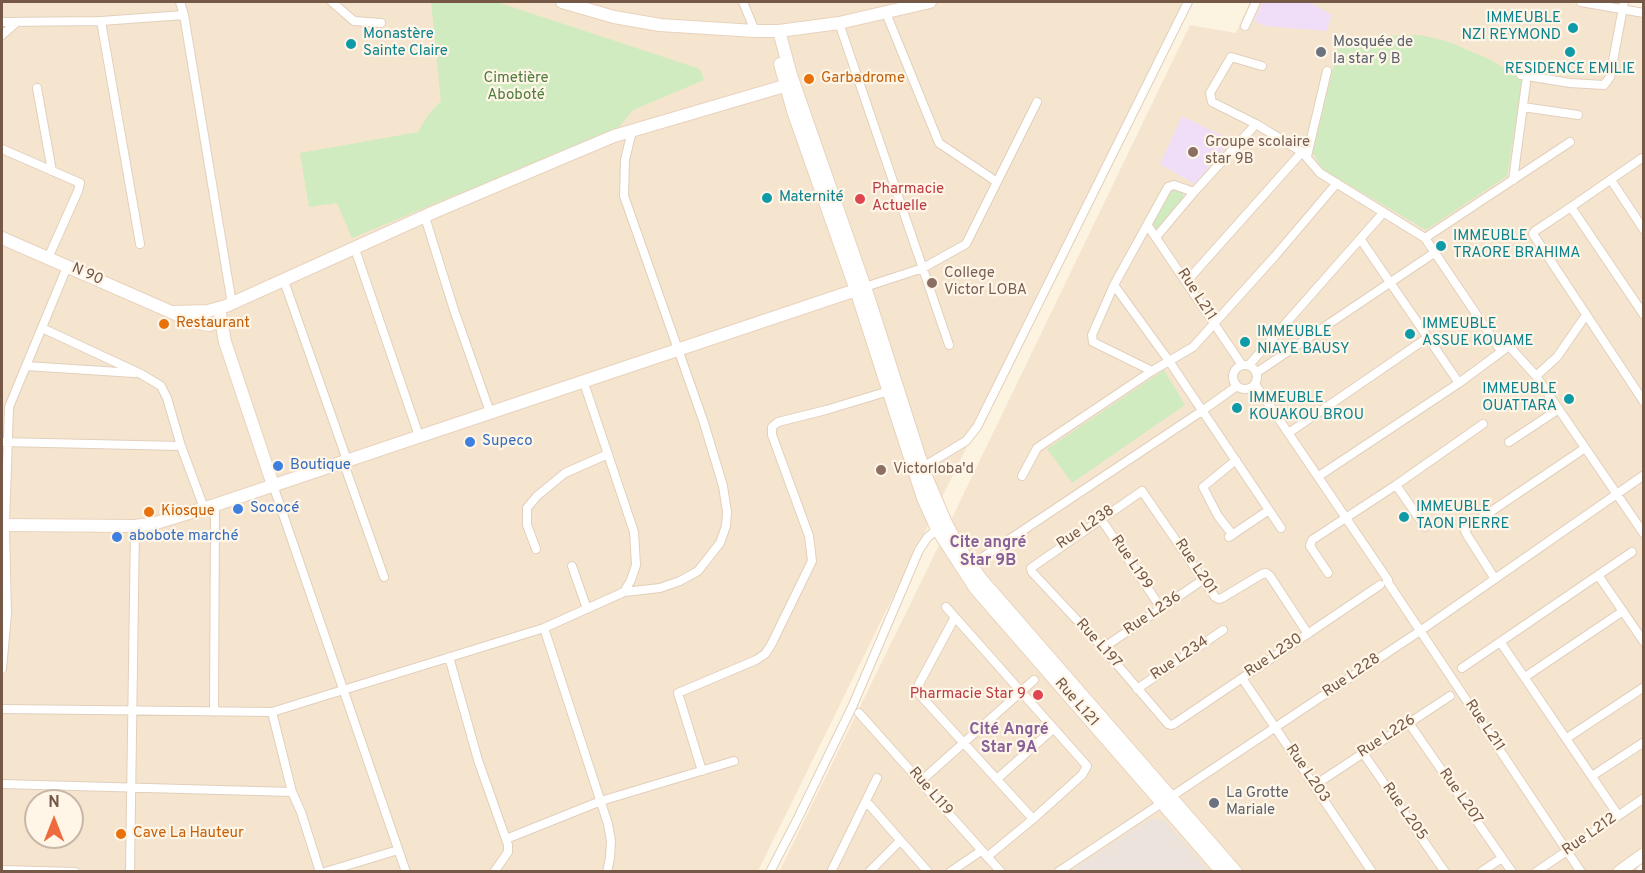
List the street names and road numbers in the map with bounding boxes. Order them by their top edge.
street label: N 90 [68,260,106,290]
street label: Rue L211 [1173,266,1219,324]
street label: Rue L238 [1054,502,1118,554]
street label: Rue L199 [1106,532,1156,594]
street label: Rue L201 [1170,536,1220,598]
street label: Rue L236 [1121,588,1185,640]
street label: Rue L197 [1071,616,1125,672]
street label: Rue L230 [1242,630,1306,682]
street label: Rue L234 [1148,633,1212,685]
street label: Rue L228 [1320,650,1384,702]
street label: Rue L121 [1050,675,1102,731]
street label: Rue L211 [1460,697,1508,755]
street label: Rue L226 [1355,712,1419,762]
street label: Rue L203 [1281,742,1333,806]
street label: Rue L119 [904,764,956,820]
street label: Rue L207 [1434,766,1486,828]
street label: Rue L205 [1378,780,1430,844]
street label: Rue L212 [1559,810,1621,860]

